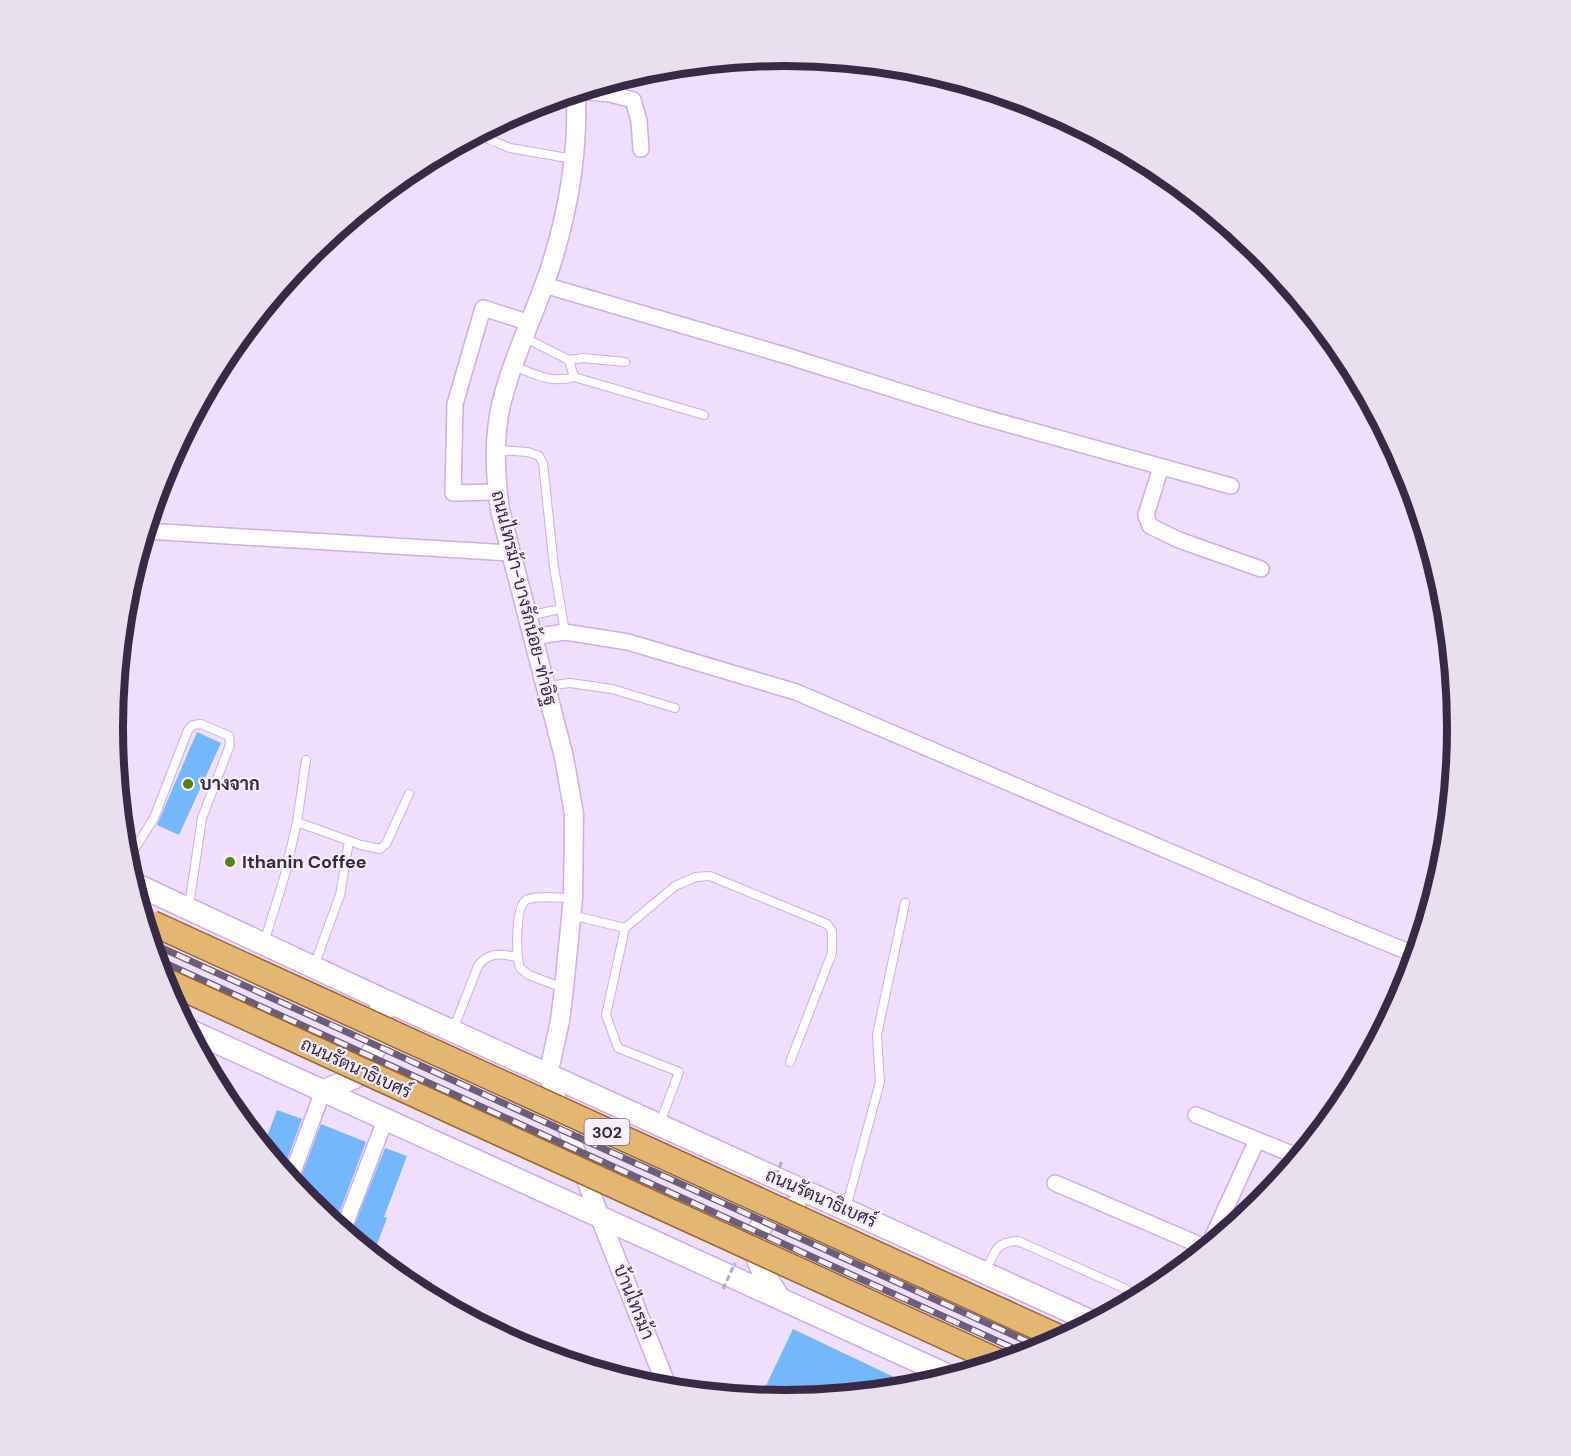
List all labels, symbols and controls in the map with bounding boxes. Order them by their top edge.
street label: ถนนไทรม้า-บางรักน้อย-ท่าอิฐ [486,488,563,708]
place label: บางจาก [200,772,260,796]
marker: บางจาก [181,777,195,791]
place label: Ithanin Coffee [242,850,367,874]
marker: Ithanin Coffee [223,855,237,869]
street label: ถนนรัตนาธิเบศร์ [297,1031,416,1104]
road number: 302 [584,1119,630,1145]
street label: ถนนรัตนาธิเบศร์ [761,1162,881,1233]
street label: บ้านไทรม้า [608,1260,661,1343]

